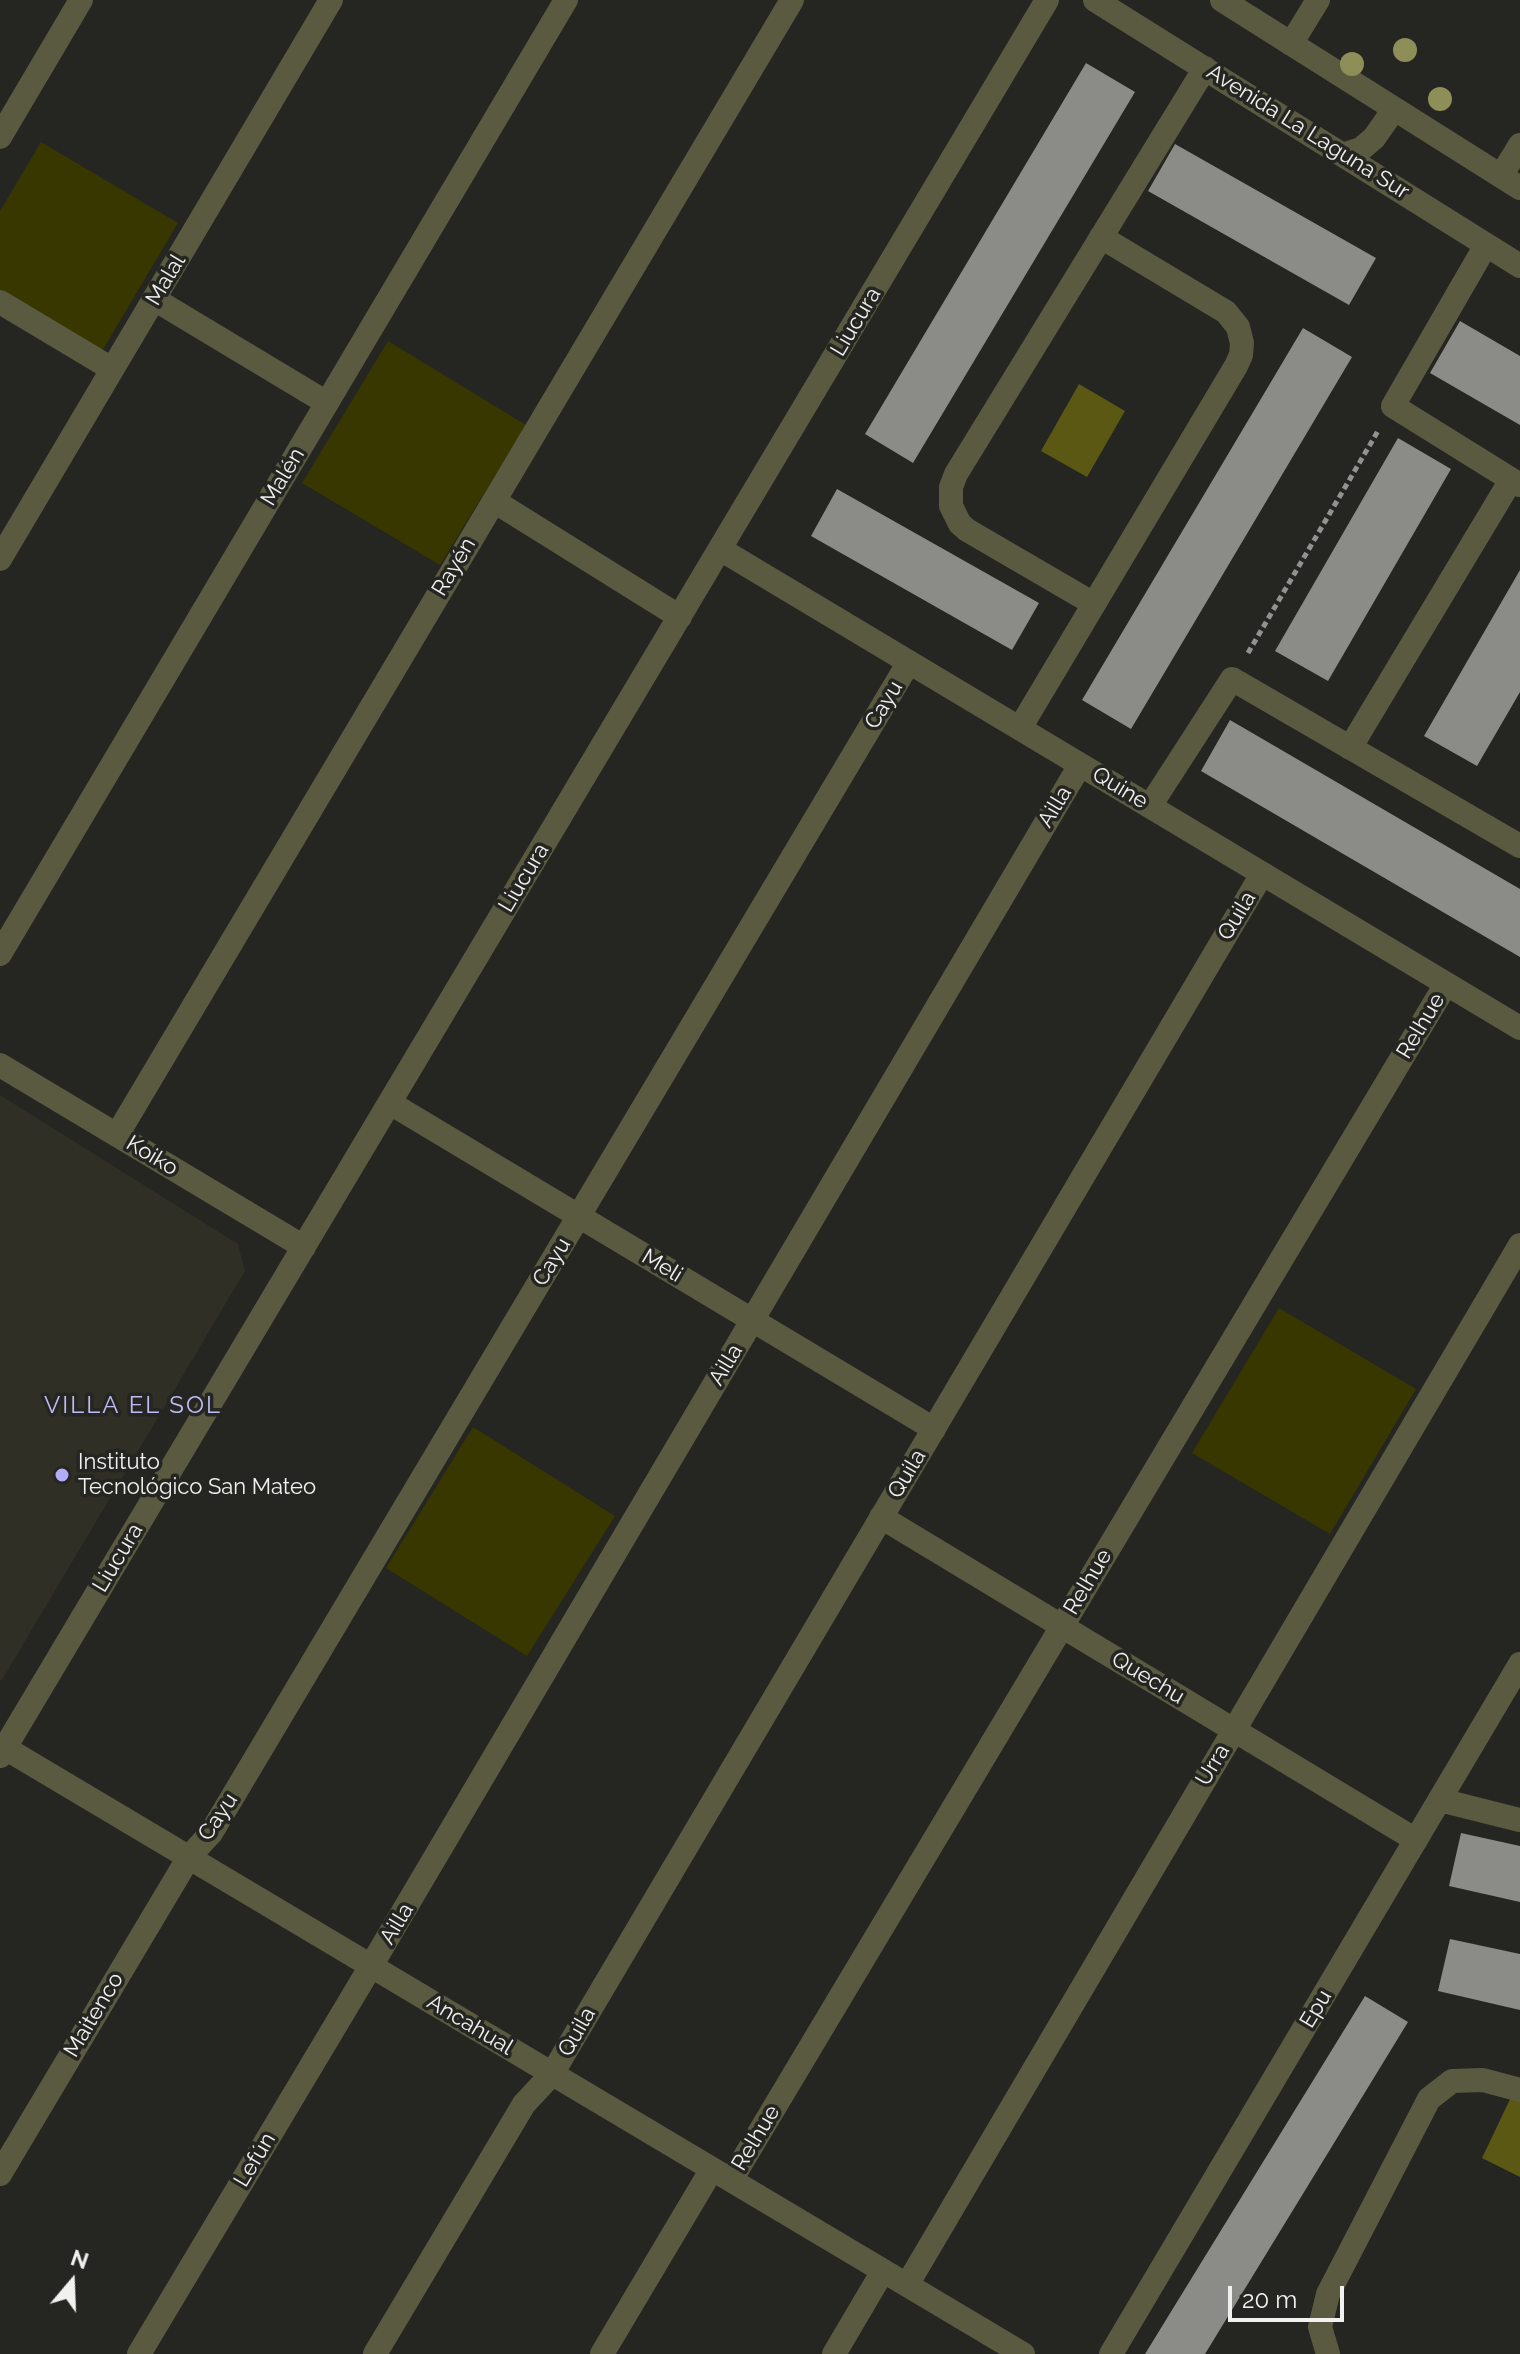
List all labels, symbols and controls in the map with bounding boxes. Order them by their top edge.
street label: Avenida La Laguna Sur [1202,59,1414,205]
street label: Malal [140,250,192,310]
street label: Liucura [825,283,887,361]
street label: Malén [255,443,311,511]
street label: Rayén [426,533,482,601]
street label: Cayu [859,676,909,734]
street label: Quine [1087,761,1153,815]
street label: Ailla [1032,782,1078,832]
street label: Liucura [493,839,555,917]
street label: Quila [1212,887,1262,945]
street label: Relhue [1391,988,1451,1064]
street label: Koiko [121,1130,183,1182]
street label: Cayu [527,1233,577,1291]
street label: Meli [637,1244,687,1288]
street label: Ailla [703,1340,749,1390]
district label: VILLA EL SOL [44,1392,222,1420]
street label: Quila [882,1445,932,1503]
place label: Instituto Tecnológico San Mateo [78,1449,316,1500]
marker: Instituto Tecnológico San Mateo [53,1466,71,1484]
street label: Liucura [87,1519,149,1597]
street label: Relhue [1058,1544,1118,1620]
street label: Quechu [1107,1646,1189,1710]
street label: Urra [1190,1739,1236,1791]
street label: Cayu [193,1788,243,1846]
street label: Ailla [374,1899,420,1949]
street label: Maitenco [58,1968,130,2062]
street label: Epu [1294,1985,1338,2033]
street label: Ancahual [422,1989,518,2061]
street label: Quila [552,2003,602,2061]
street label: Relhue [726,2100,786,2176]
street label: Lefún [229,2128,281,2192]
north arrow [32,2242,112,2322]
text: N [68,2244,92,2274]
scale bar [1232,2270,1348,2320]
text: 20 m [1242,2285,1297,2314]

